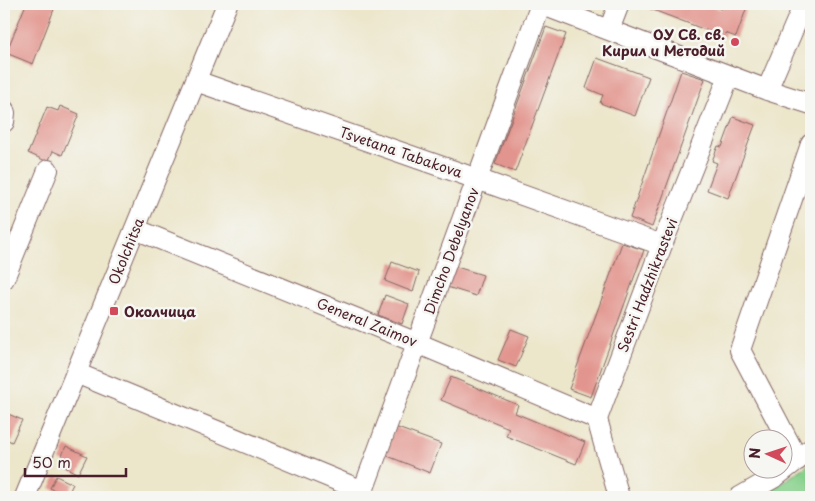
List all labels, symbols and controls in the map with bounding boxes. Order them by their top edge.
place label: ОУ Св. св. Кирил и Методий [602,24,725,61]
marker: ОУ Св. св. Кирил и Методий [729,36,741,48]
street label: Tsvetana Tabakova [337,121,466,183]
street label: Dimcho Debelyanov [418,184,484,318]
street label: Okolchitsa [103,214,149,288]
street label: Sestri Hadzhikrastevi [612,215,682,355]
street label: General Zaimov [314,292,420,352]
place label: Околчица [124,301,196,322]
marker: Околчица [108,305,120,317]
north arrow [742,428,792,478]
scale bar [25,446,126,478]
text: N [744,447,765,459]
text: 50 m [32,450,71,473]

